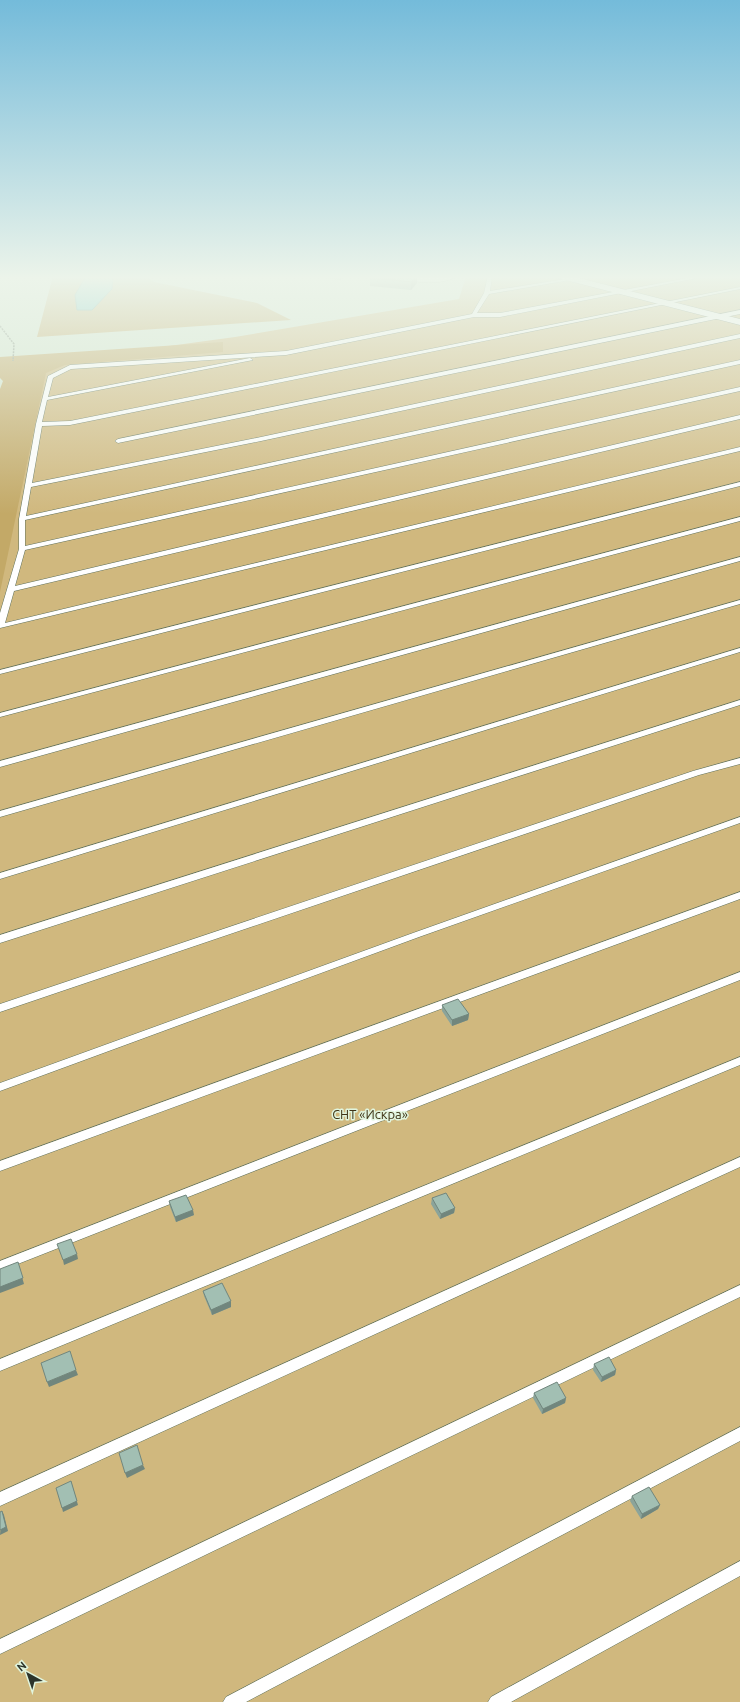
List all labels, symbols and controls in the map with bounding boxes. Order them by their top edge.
park label: СНТ «Искра» [332,1107,408,1121]
north arrow [8,1654,48,1694]
text: N [15,1659,29,1674]

